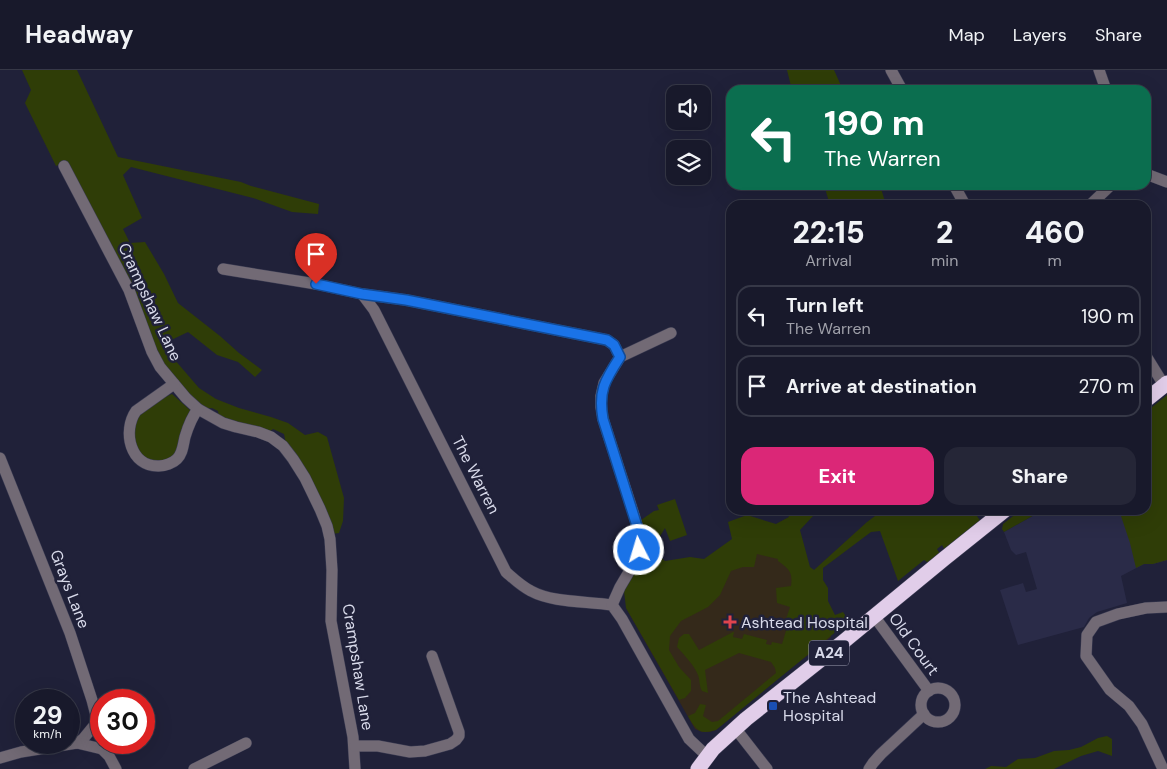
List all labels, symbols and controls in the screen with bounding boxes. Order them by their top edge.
text: Headway [25,19,134,50]
text: Map [949,23,985,47]
text: Layers [1013,23,1067,47]
text: Share [1095,23,1142,47]
map controls [666,85,711,185]
button: sound [666,85,711,130]
text: 190 m [824,100,925,146]
icon: left [741,105,806,170]
button: layers [666,140,711,185]
text: The Warren [824,144,941,173]
text: 22:15 [792,213,865,252]
text: 2 [936,213,953,252]
text: 460 [1025,213,1085,252]
pin [295,233,337,284]
street label: Crampshaw Lane [113,240,187,364]
icon: arrive [302,240,330,268]
text: Arrival [805,250,852,271]
text: min [931,250,958,271]
text: m [1048,250,1062,271]
text: Turn left [786,293,864,318]
icon: left [743,302,771,330]
text: 190 m [1081,304,1134,329]
text: The Warren [786,318,871,339]
icon: arrive [743,372,771,400]
text: Arrive at destination [786,374,977,399]
text: 270 m [1079,374,1134,399]
street label: The Warren [447,432,505,518]
button: Exit [741,447,934,505]
button: Share [944,447,1136,505]
position arrow [612,523,664,575]
street label: Grays Lane [45,547,95,631]
street label: Crampshaw Lane [338,602,378,732]
street label: Old Court [884,608,944,680]
place label: Ashtead Hospital [741,612,868,633]
marker: Ashtead Hospital [723,615,737,629]
road number: A24 [809,640,849,666]
place label: The Ashtead Hospital [783,687,876,726]
speed limit sign: 30 [90,689,155,754]
text: 29 [32,699,63,732]
marker: The Ashtead Hospital [767,700,779,712]
text: km/h [33,726,62,742]

